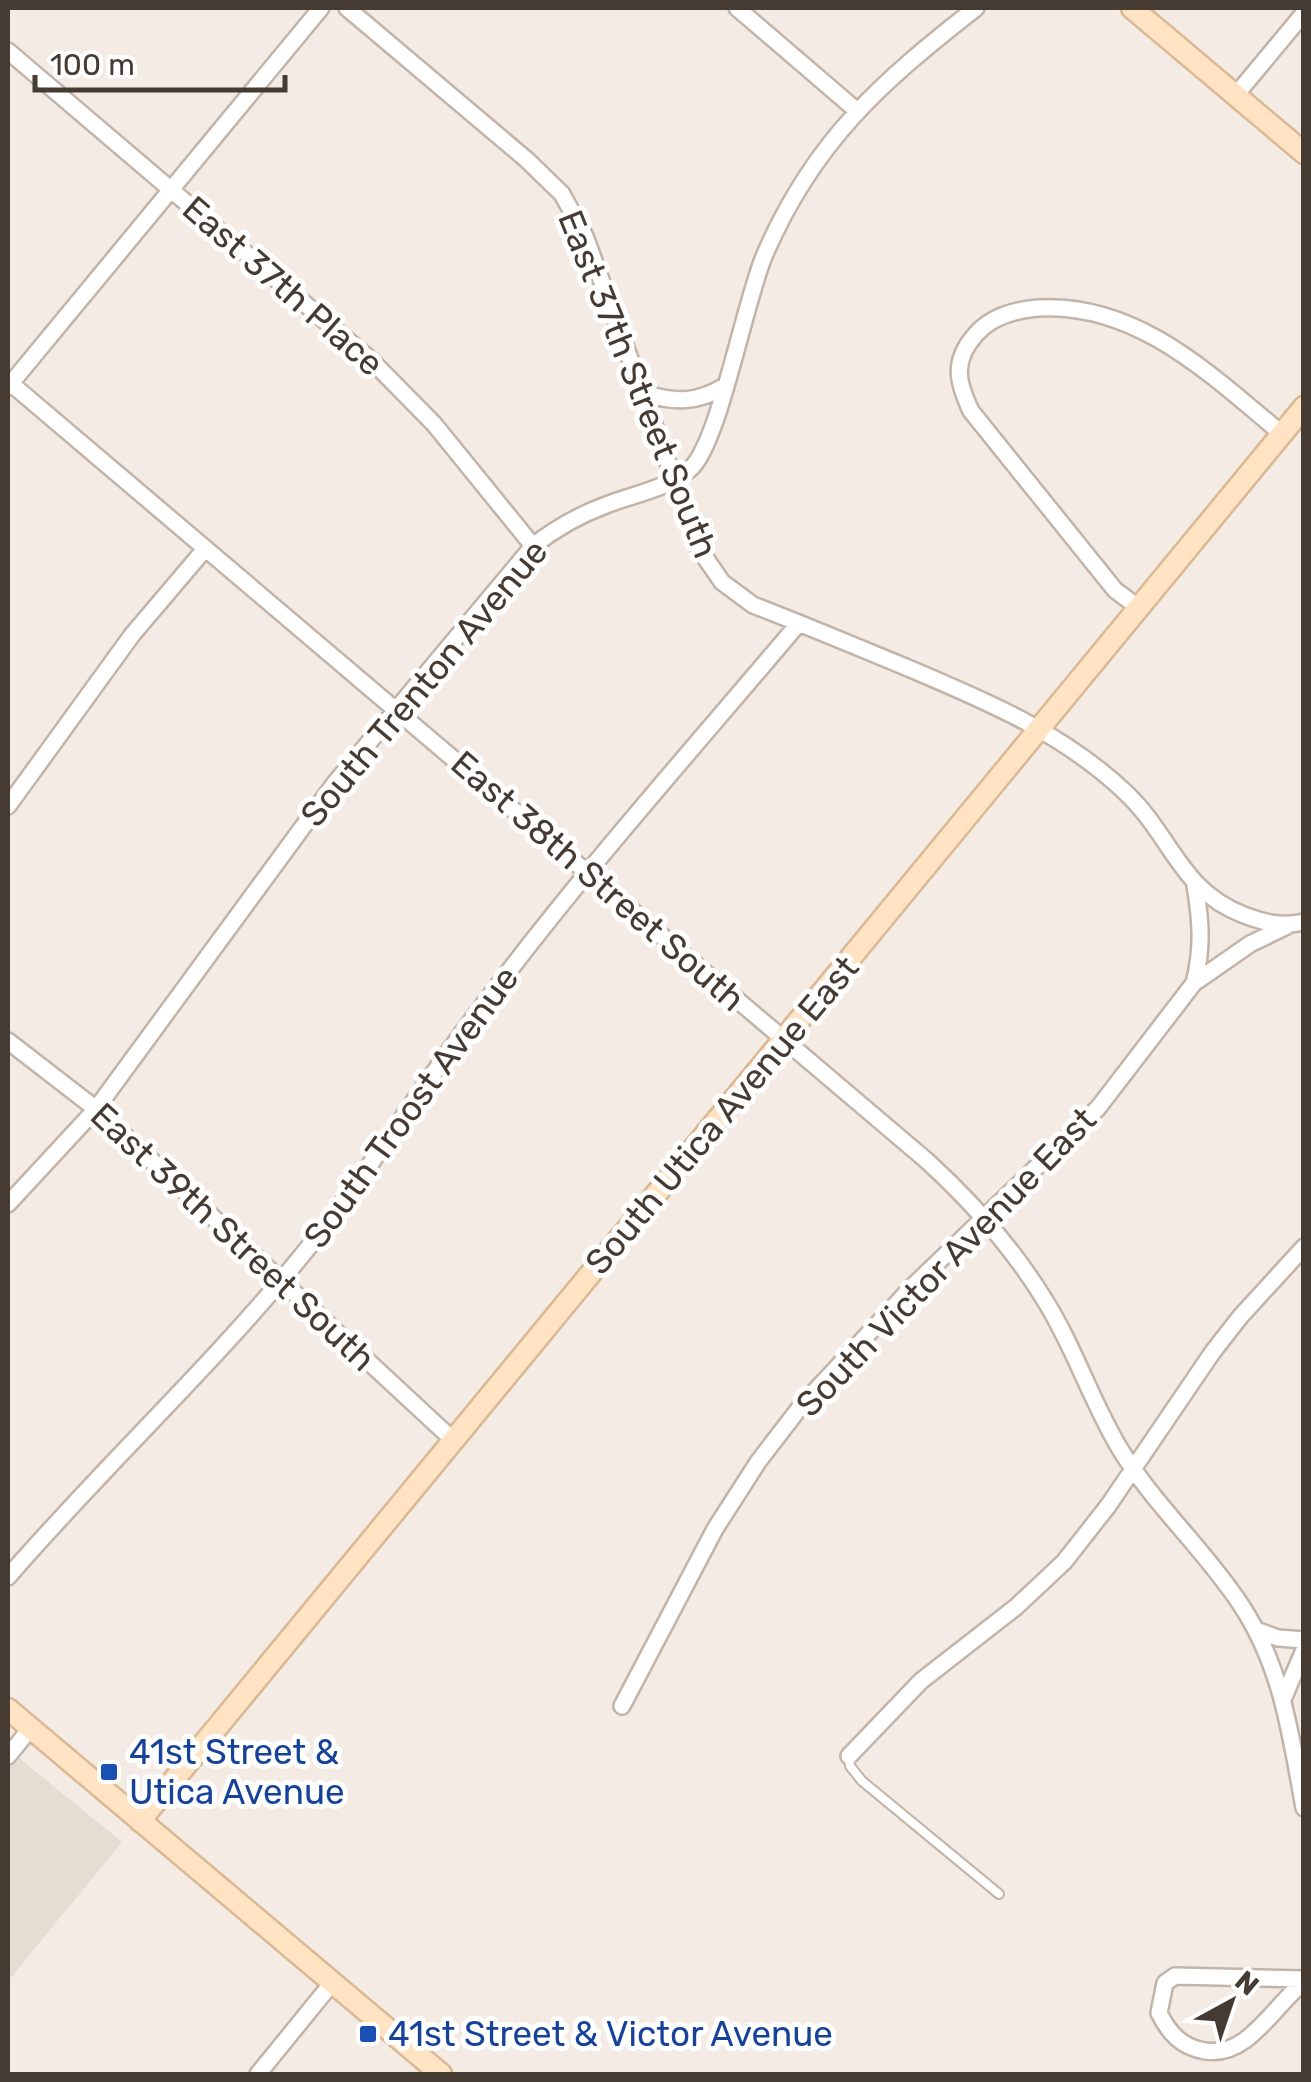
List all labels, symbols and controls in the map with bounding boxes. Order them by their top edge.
scale bar [35,30,285,92]
text: 100 m [50,47,135,83]
street label: East 37th Place [174,187,392,385]
street label: East 37th Street South [549,204,727,564]
street label: South Trenton Avenue [292,531,556,835]
street label: East 38th Street South [443,742,753,1020]
street label: South Utica Avenue East [576,947,868,1283]
street label: South Troost Avenue [295,958,527,1256]
street label: East 39th Street South [82,1094,384,1380]
street label: South Victor Avenue East [787,1099,1105,1425]
place label: 41st Street & Utica Avenue [129,1731,345,1813]
marker: 41st Street & Utica Avenue [98,1761,120,1783]
north arrow [1181,1952,1281,2052]
text: N [1228,1964,1265,2002]
place label: 41st Street & Victor Avenue [388,2013,833,2055]
marker: 41st Street & Victor Avenue [357,2023,379,2045]

